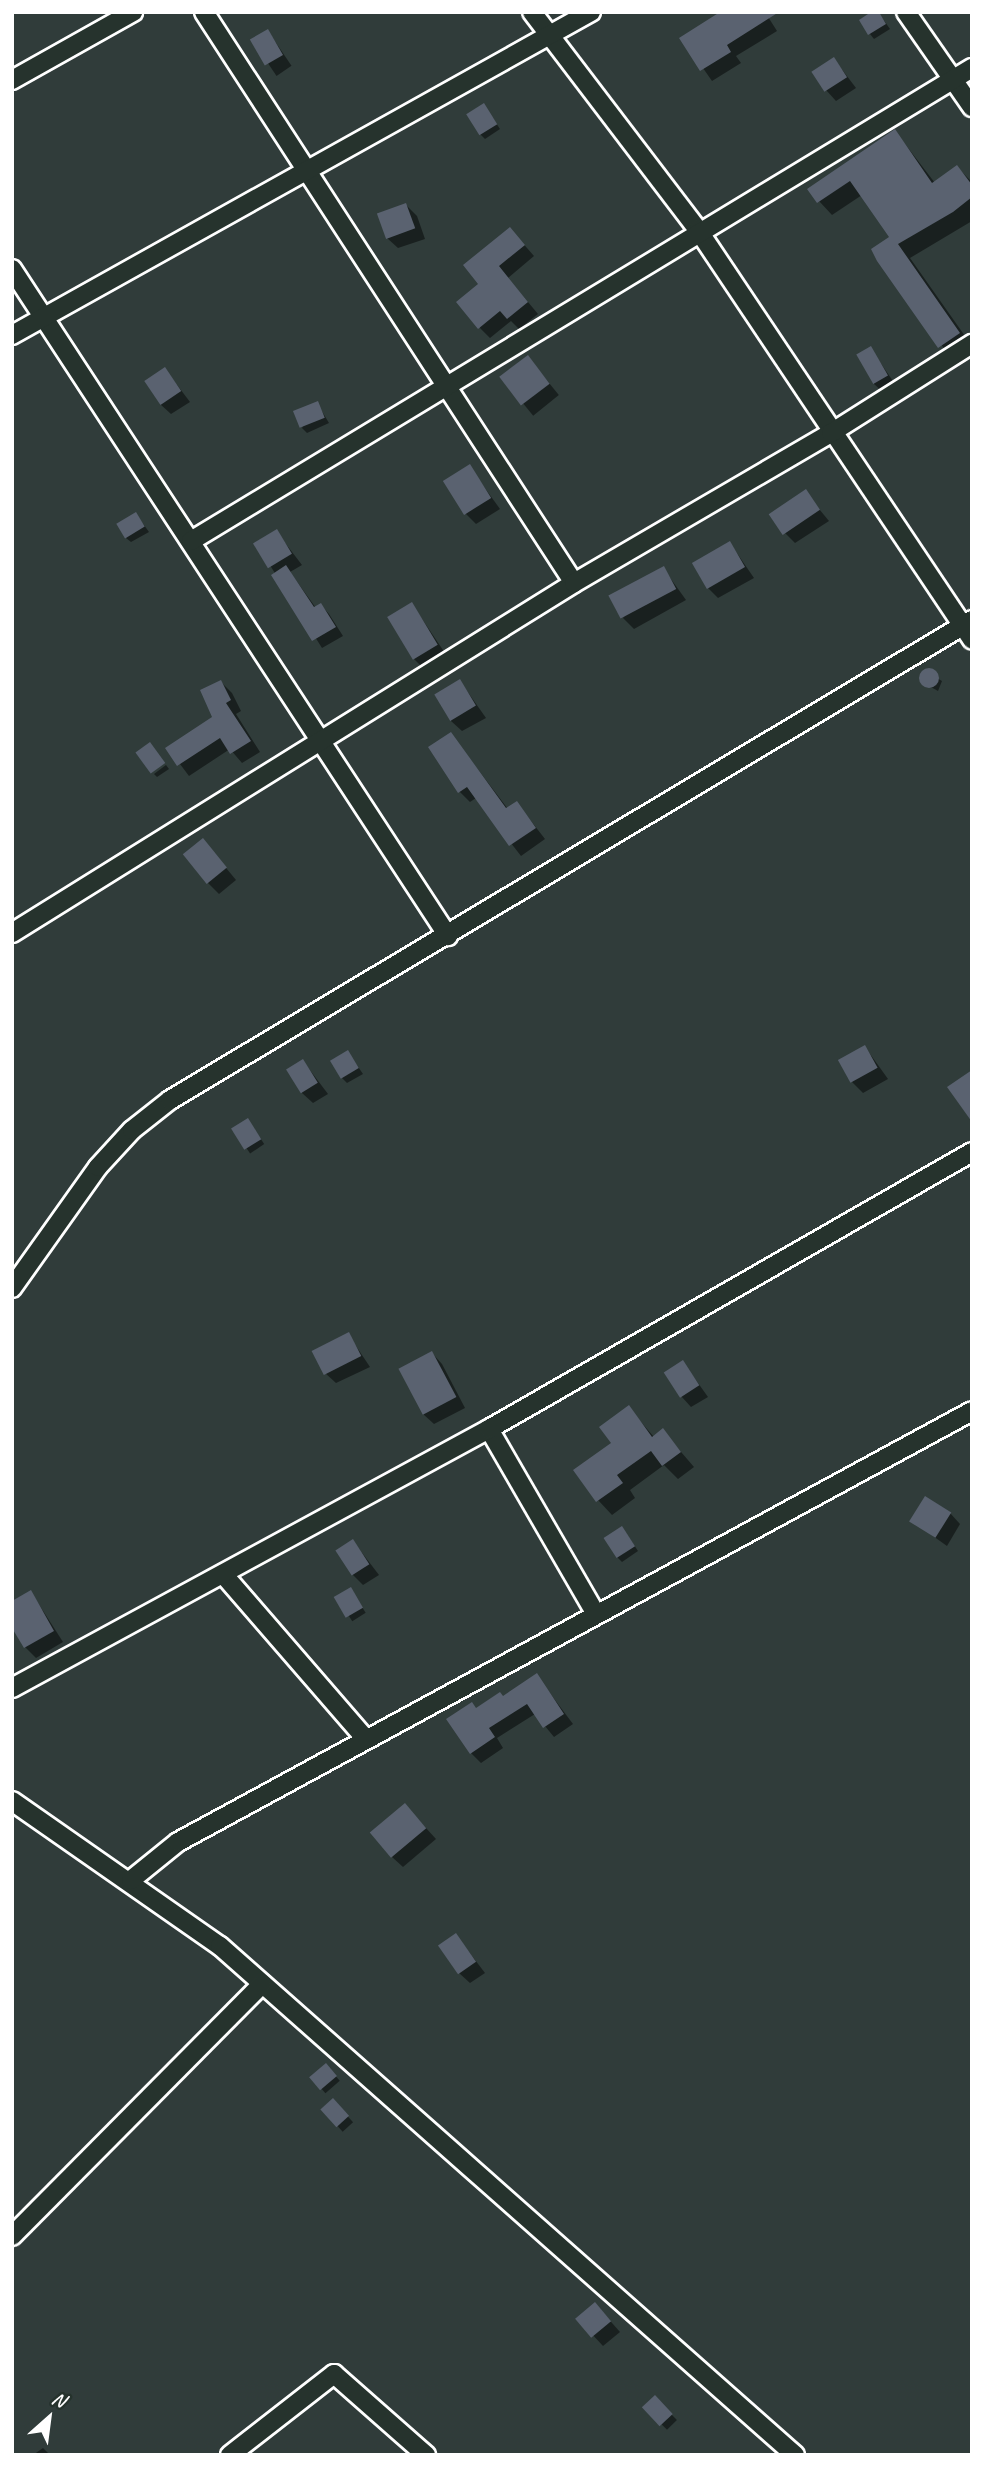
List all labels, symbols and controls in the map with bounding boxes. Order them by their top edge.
north arrow [14,2383,84,2453]
text: N [48,2386,70,2413]

